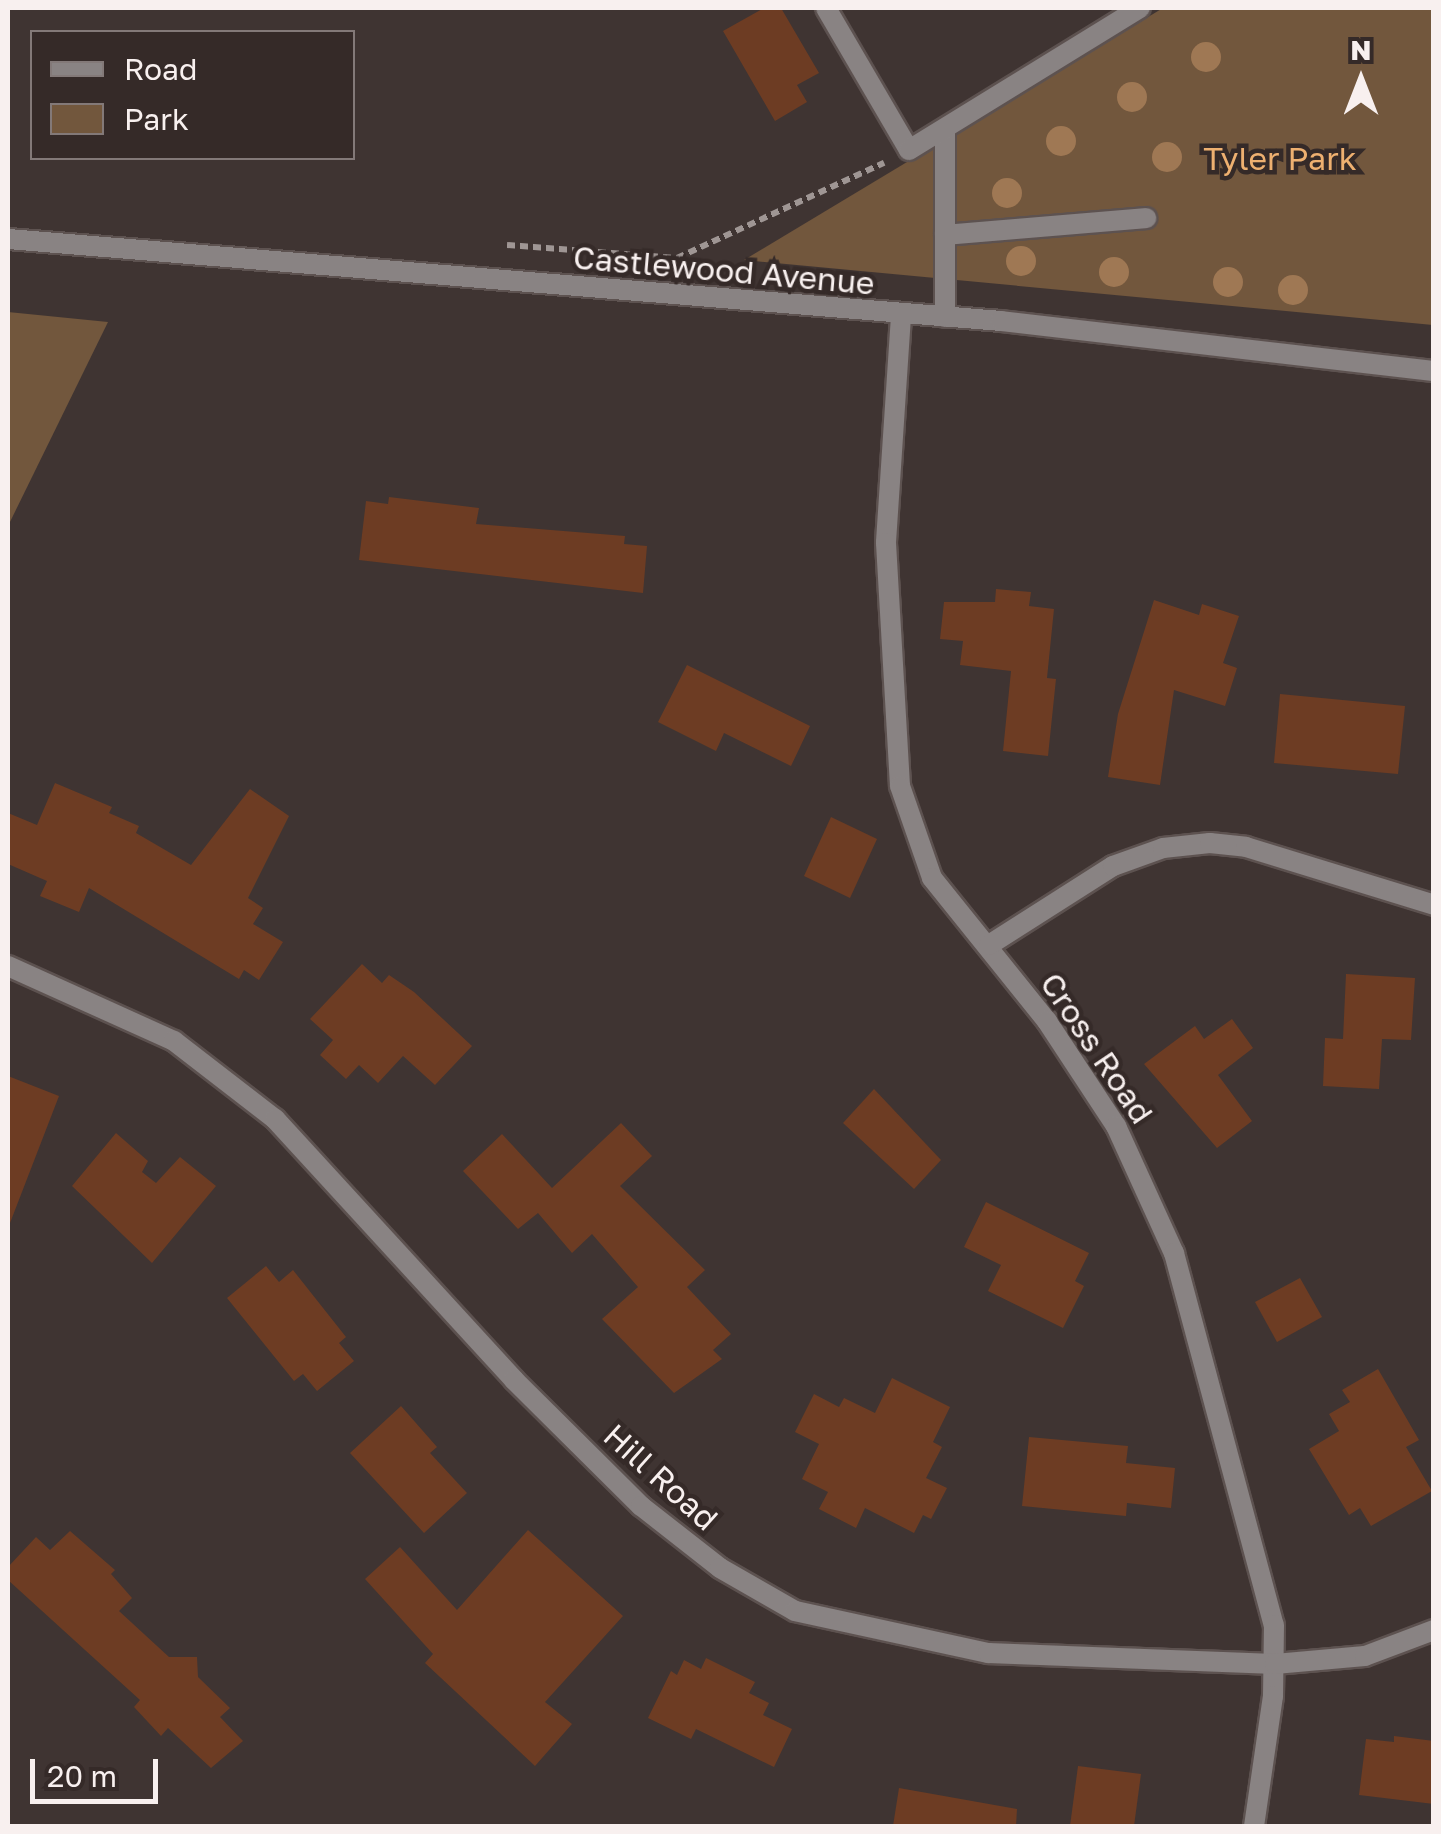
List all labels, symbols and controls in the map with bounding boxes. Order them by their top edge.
legend [30,30,355,160]
north arrow [1311,30,1411,130]
text: N [1350,33,1372,66]
text: Road [124,51,198,87]
text: Park [124,101,189,137]
park label: Tyler Park [1203,139,1357,177]
street label: Castlewood Avenue [572,238,876,302]
street label: Cross Road [1033,965,1161,1131]
street label: Hill Road [596,1416,726,1538]
scale bar [35,1739,162,1801]
text: 20 m [47,1758,117,1794]

